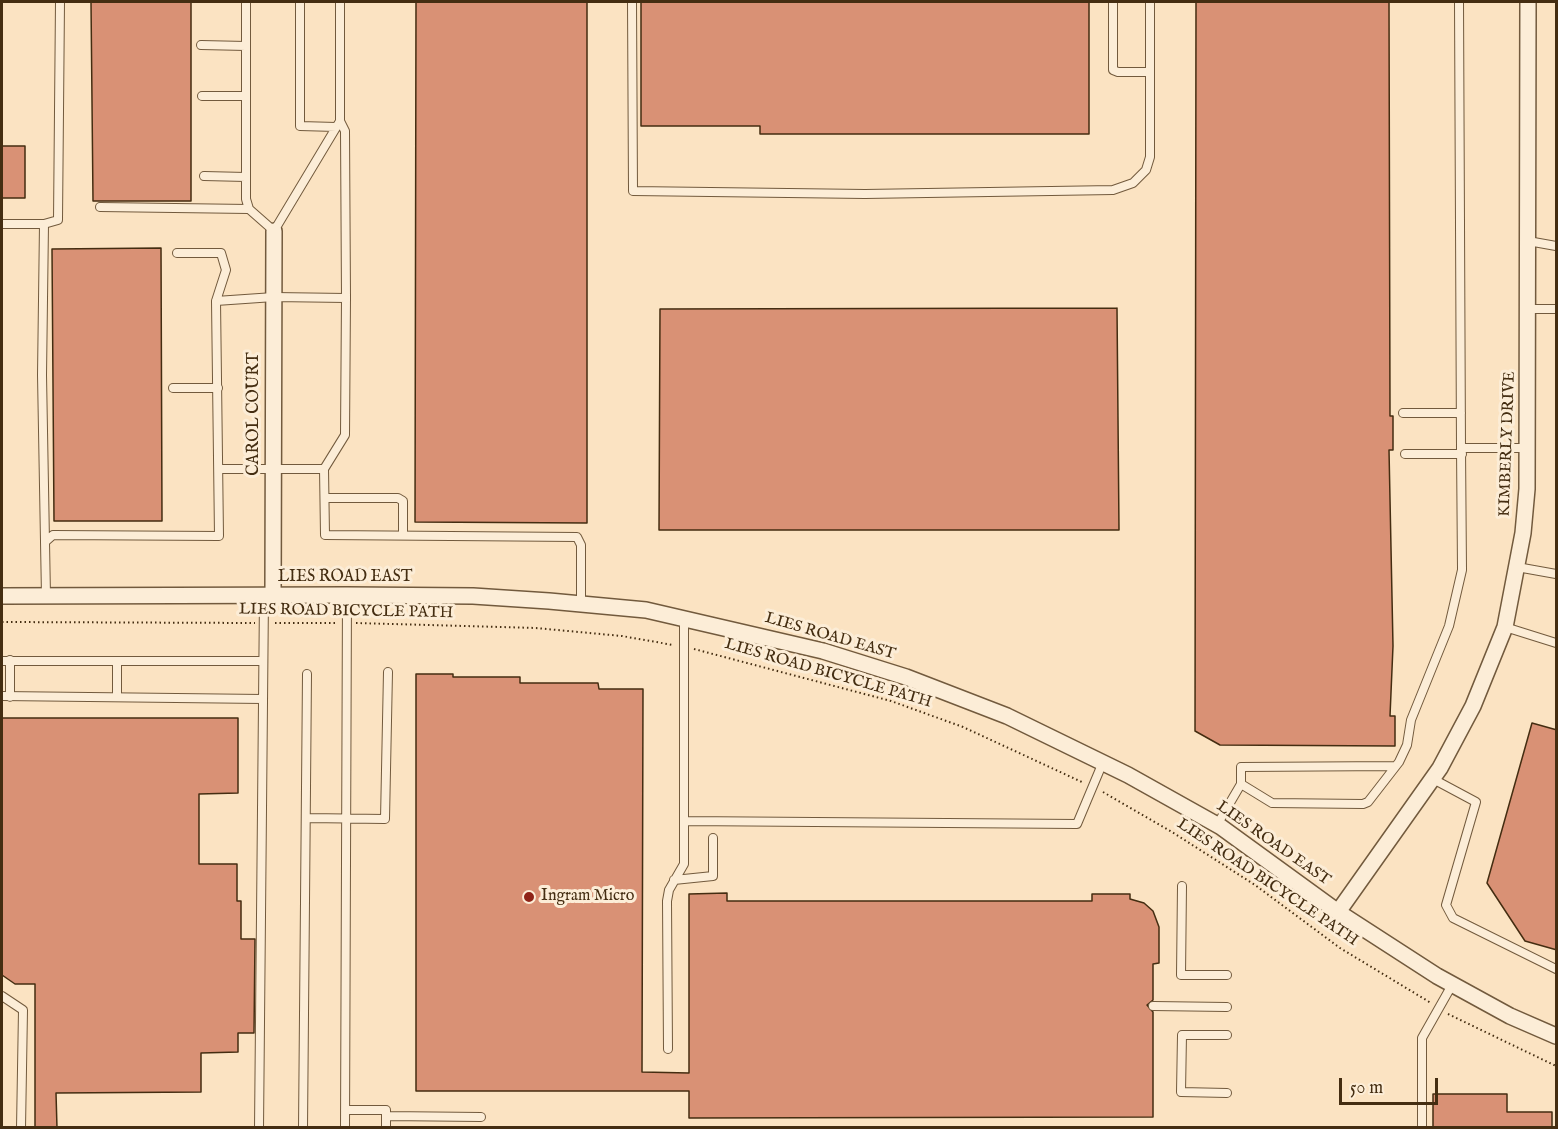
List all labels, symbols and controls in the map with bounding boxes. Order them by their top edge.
street label: CAROL COURT [245,352,265,476]
street label: KIMBERLY DRIVE [1496,371,1520,517]
street label: LIES ROAD EAST [278,568,412,588]
street label: LIES ROAD BICYCLE PATH [239,601,453,623]
street label: LIES ROAD EAST [763,609,897,665]
street label: LIES ROAD BICYCLE PATH [722,635,934,713]
street label: LIES ROAD EAST [1212,798,1334,890]
street label: LIES ROAD BICYCLE PATH [1173,815,1361,951]
place label: Ingram Micro [541,887,634,907]
marker: Ingram Micro [522,890,536,904]
scale bar [1342,1066,1441,1104]
text: 50 m [1350,1077,1383,1100]

